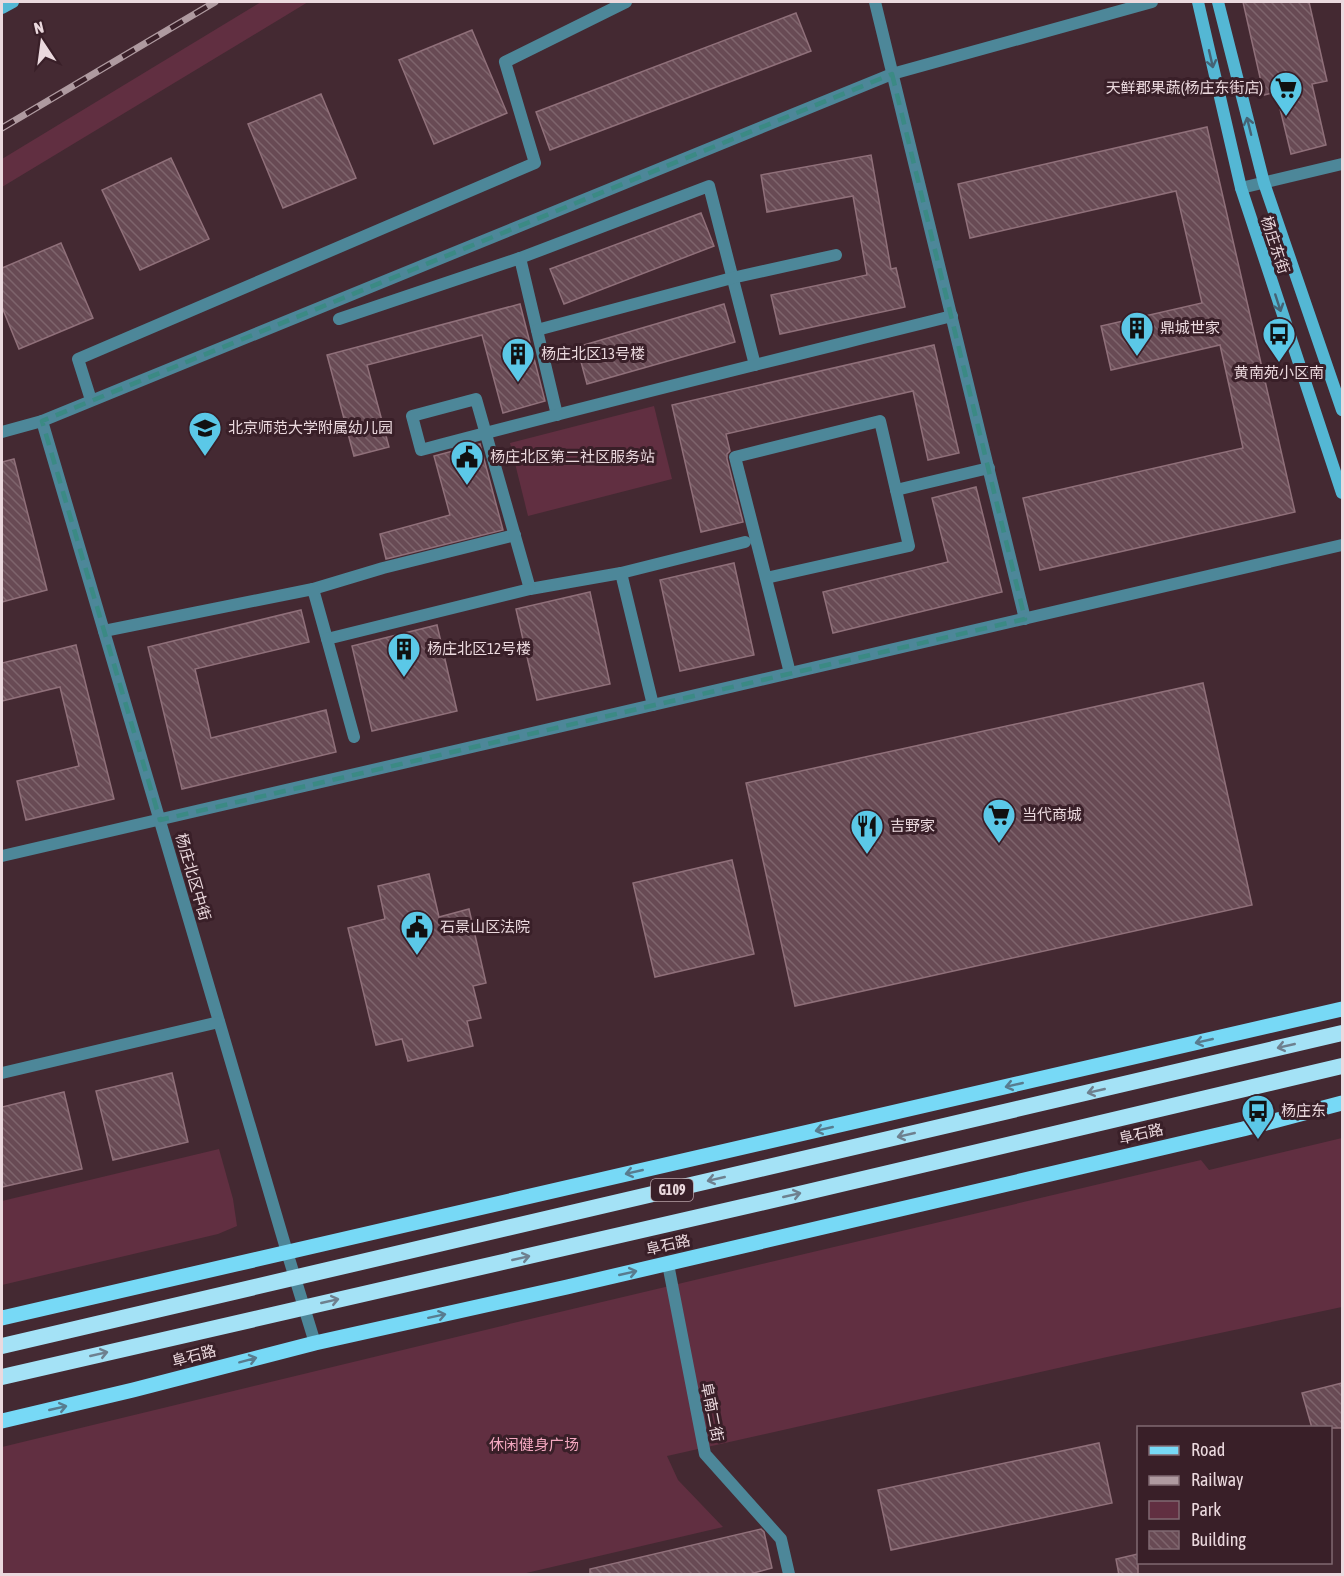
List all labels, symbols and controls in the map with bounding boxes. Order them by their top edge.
north arrow [12,12,72,72]
text: N [32,18,45,37]
one-way arrow [1205,49,1217,68]
supermarket icon: 天鲜郡果蔬(杨庄东街店) [1268,70,1304,117]
place label: 天鲜郡果蔬(杨庄东街店) [1106,79,1263,96]
one-way arrow [1243,117,1255,136]
street label: 杨庄东街 [1258,214,1293,276]
one-way arrow [1274,293,1285,312]
building icon: 鼎城世家 [1119,310,1155,357]
bus stop icon: 黄南苑小区南 [1261,316,1297,363]
place label: 鼎城世家 [1160,319,1220,336]
building icon: 杨庄北区13号楼 [500,336,536,383]
place label: 杨庄北区13号楼 [541,345,645,362]
place label: 黄南苑小区南 [1234,364,1324,381]
school or university icon: 北京师范大学附属幼儿园 [187,410,223,457]
place label: 北京师范大学附属幼儿园 [228,419,393,436]
public building icon: 杨庄北区第二社区服务站 [449,439,485,486]
place label: 杨庄北区第二社区服务站 [490,448,655,465]
building icon: 杨庄北区12号楼 [386,631,422,678]
place label: 杨庄北区12号楼 [427,640,531,657]
supermarket icon: 当代商城 [981,797,1017,844]
place label: 当代商城 [1022,806,1082,823]
restaurant icon: 吉野家 [849,808,885,855]
place label: 吉野家 [890,817,935,834]
street label: 杨庄北区中街 [173,831,214,922]
public building icon: 石景山区法院 [399,909,435,956]
place label: 石景山区法院 [440,918,530,935]
one-way arrow [1194,1036,1214,1047]
one-way arrow [1276,1041,1295,1053]
one-way arrow [1004,1079,1023,1091]
one-way arrow [1086,1085,1105,1097]
bus stop icon: 杨庄东 [1240,1093,1276,1140]
place label: 杨庄东 [1281,1102,1326,1119]
street label: 阜石路 [1117,1120,1165,1147]
one-way arrow [814,1123,833,1135]
one-way arrow [897,1130,916,1141]
one-way arrow [624,1167,643,1179]
one-way arrow [707,1174,726,1186]
road number: G109 [651,1179,693,1201]
one-way arrow [783,1189,802,1201]
street label: 阜石路 [644,1231,692,1258]
one-way arrow [511,1251,530,1263]
one-way arrow [617,1267,637,1278]
one-way arrow [321,1295,340,1307]
one-way arrow [427,1310,447,1321]
street label: 阜石路 [170,1341,218,1370]
one-way arrow [90,1348,109,1360]
one-way arrow [238,1354,257,1366]
street label: 阜南二街 [698,1381,727,1443]
one-way arrow [49,1401,68,1413]
legend [1137,1426,1332,1564]
park label: 休闲健身广场 [489,1436,579,1453]
text: Road [1191,1439,1225,1460]
text: Railway [1191,1469,1243,1490]
text: Park [1191,1499,1221,1520]
text: Building [1191,1529,1246,1550]

